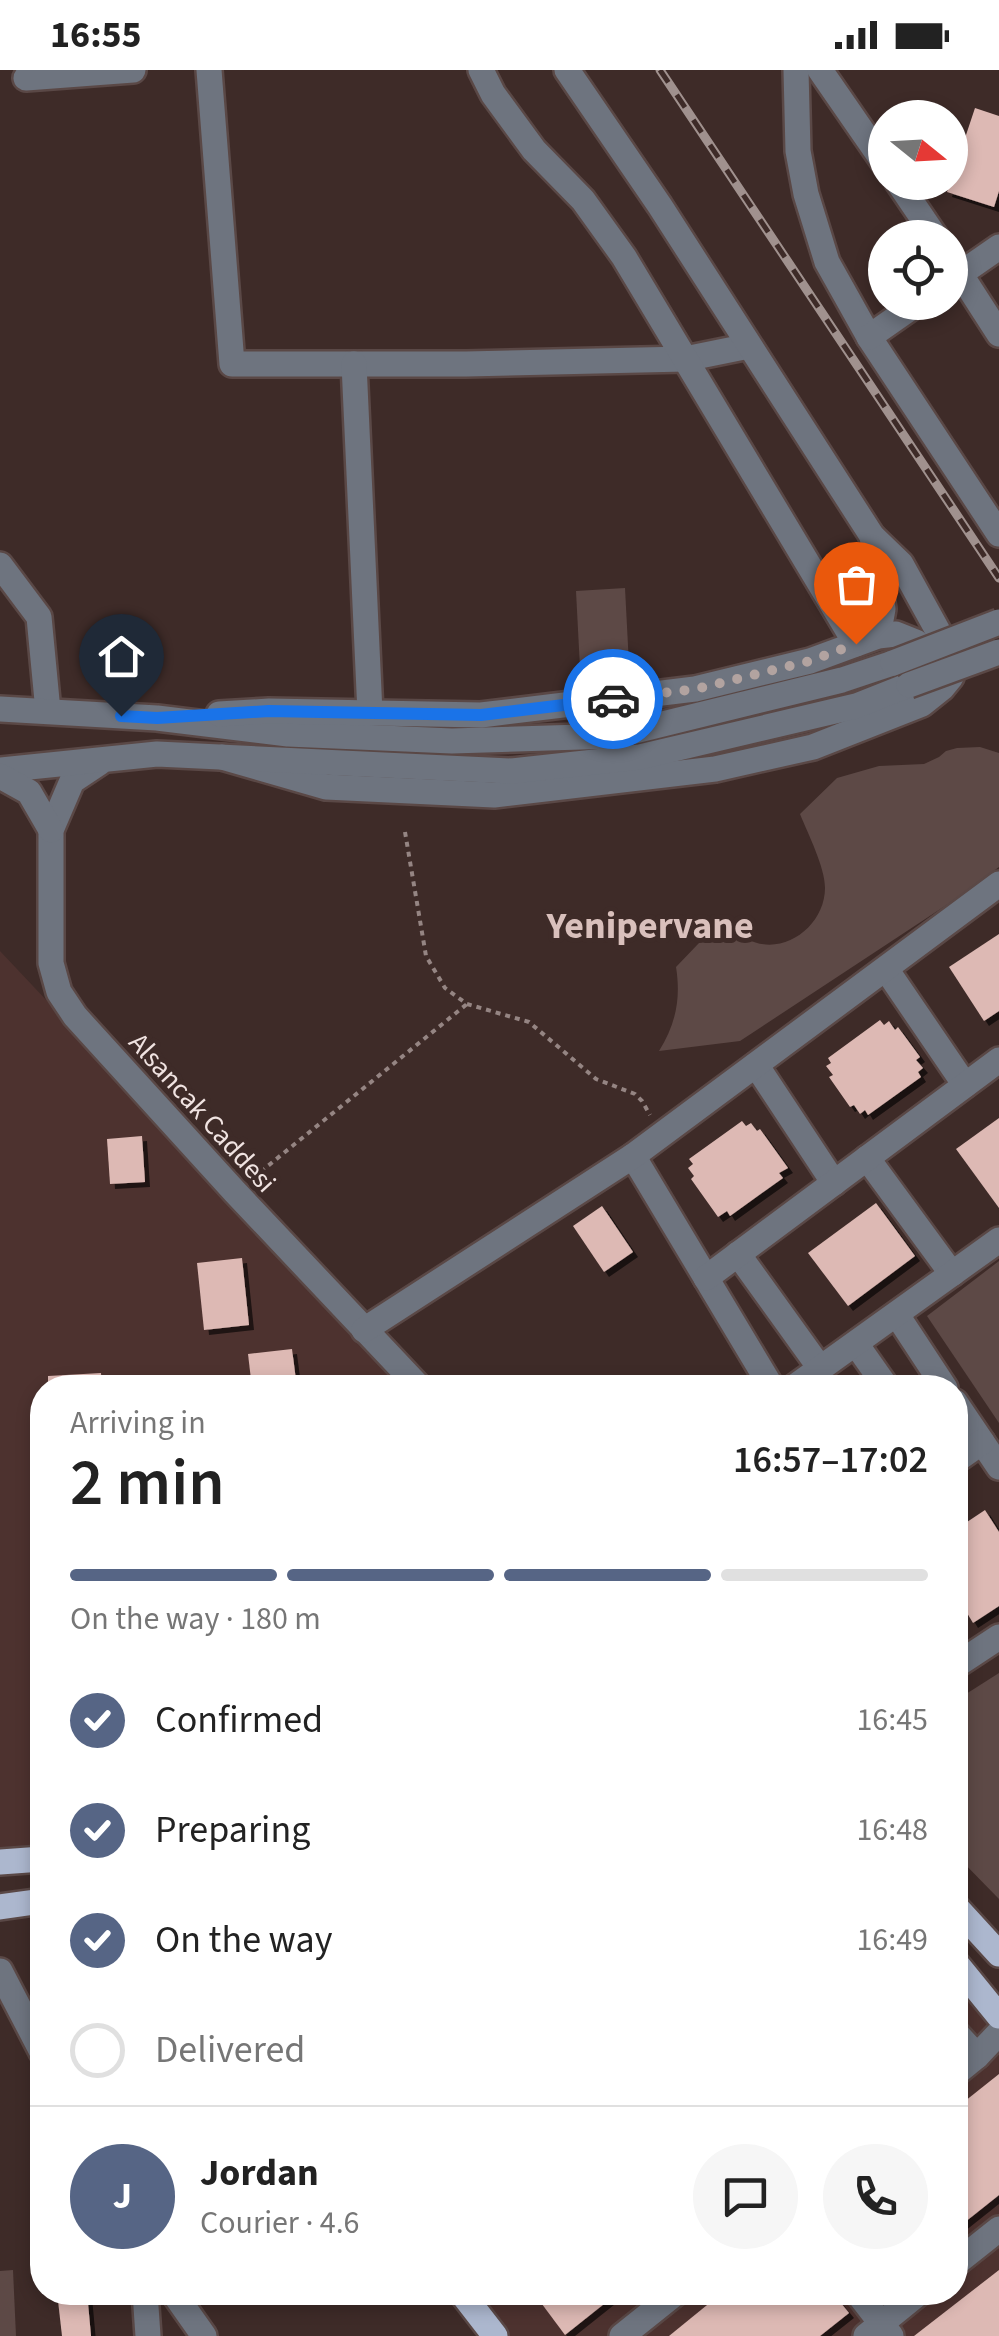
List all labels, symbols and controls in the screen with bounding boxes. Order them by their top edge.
text: 16:55 [50,8,142,62]
north arrow [868,100,968,200]
map controls [868,100,968,320]
button: locate [868,220,968,320]
pin [814,542,899,645]
icon: bag [829,557,884,612]
pin [79,614,164,717]
icon: home [94,629,149,684]
courier [563,649,663,749]
icon: car [586,672,641,727]
district label: Yenipervane [545,899,754,953]
street label: Alsancak Caddesi [119,1024,285,1202]
text: Arriving in [70,1400,206,1446]
text: 16:57–17:02 [733,1433,928,1487]
text: 2 min [70,1437,225,1530]
text: On the way · 180 m [70,1596,321,1642]
icon: check [70,1693,125,1748]
text: Confirmed [155,1693,323,1747]
text: 16:45 [856,1697,928,1743]
icon: check [70,1803,125,1858]
text: Preparing [155,1803,310,1857]
text: 16:48 [856,1807,928,1853]
icon: check [70,1913,125,1968]
text: On the way [155,1913,332,1967]
text: 16:49 [856,1917,928,1963]
text: Delivered [155,2023,305,2077]
button: chat [693,2144,798,2249]
button: phone [823,2144,928,2249]
text: Jordan [200,2146,319,2200]
text: J [113,2169,132,2223]
text: Courier · 4.6 [200,2200,360,2246]

